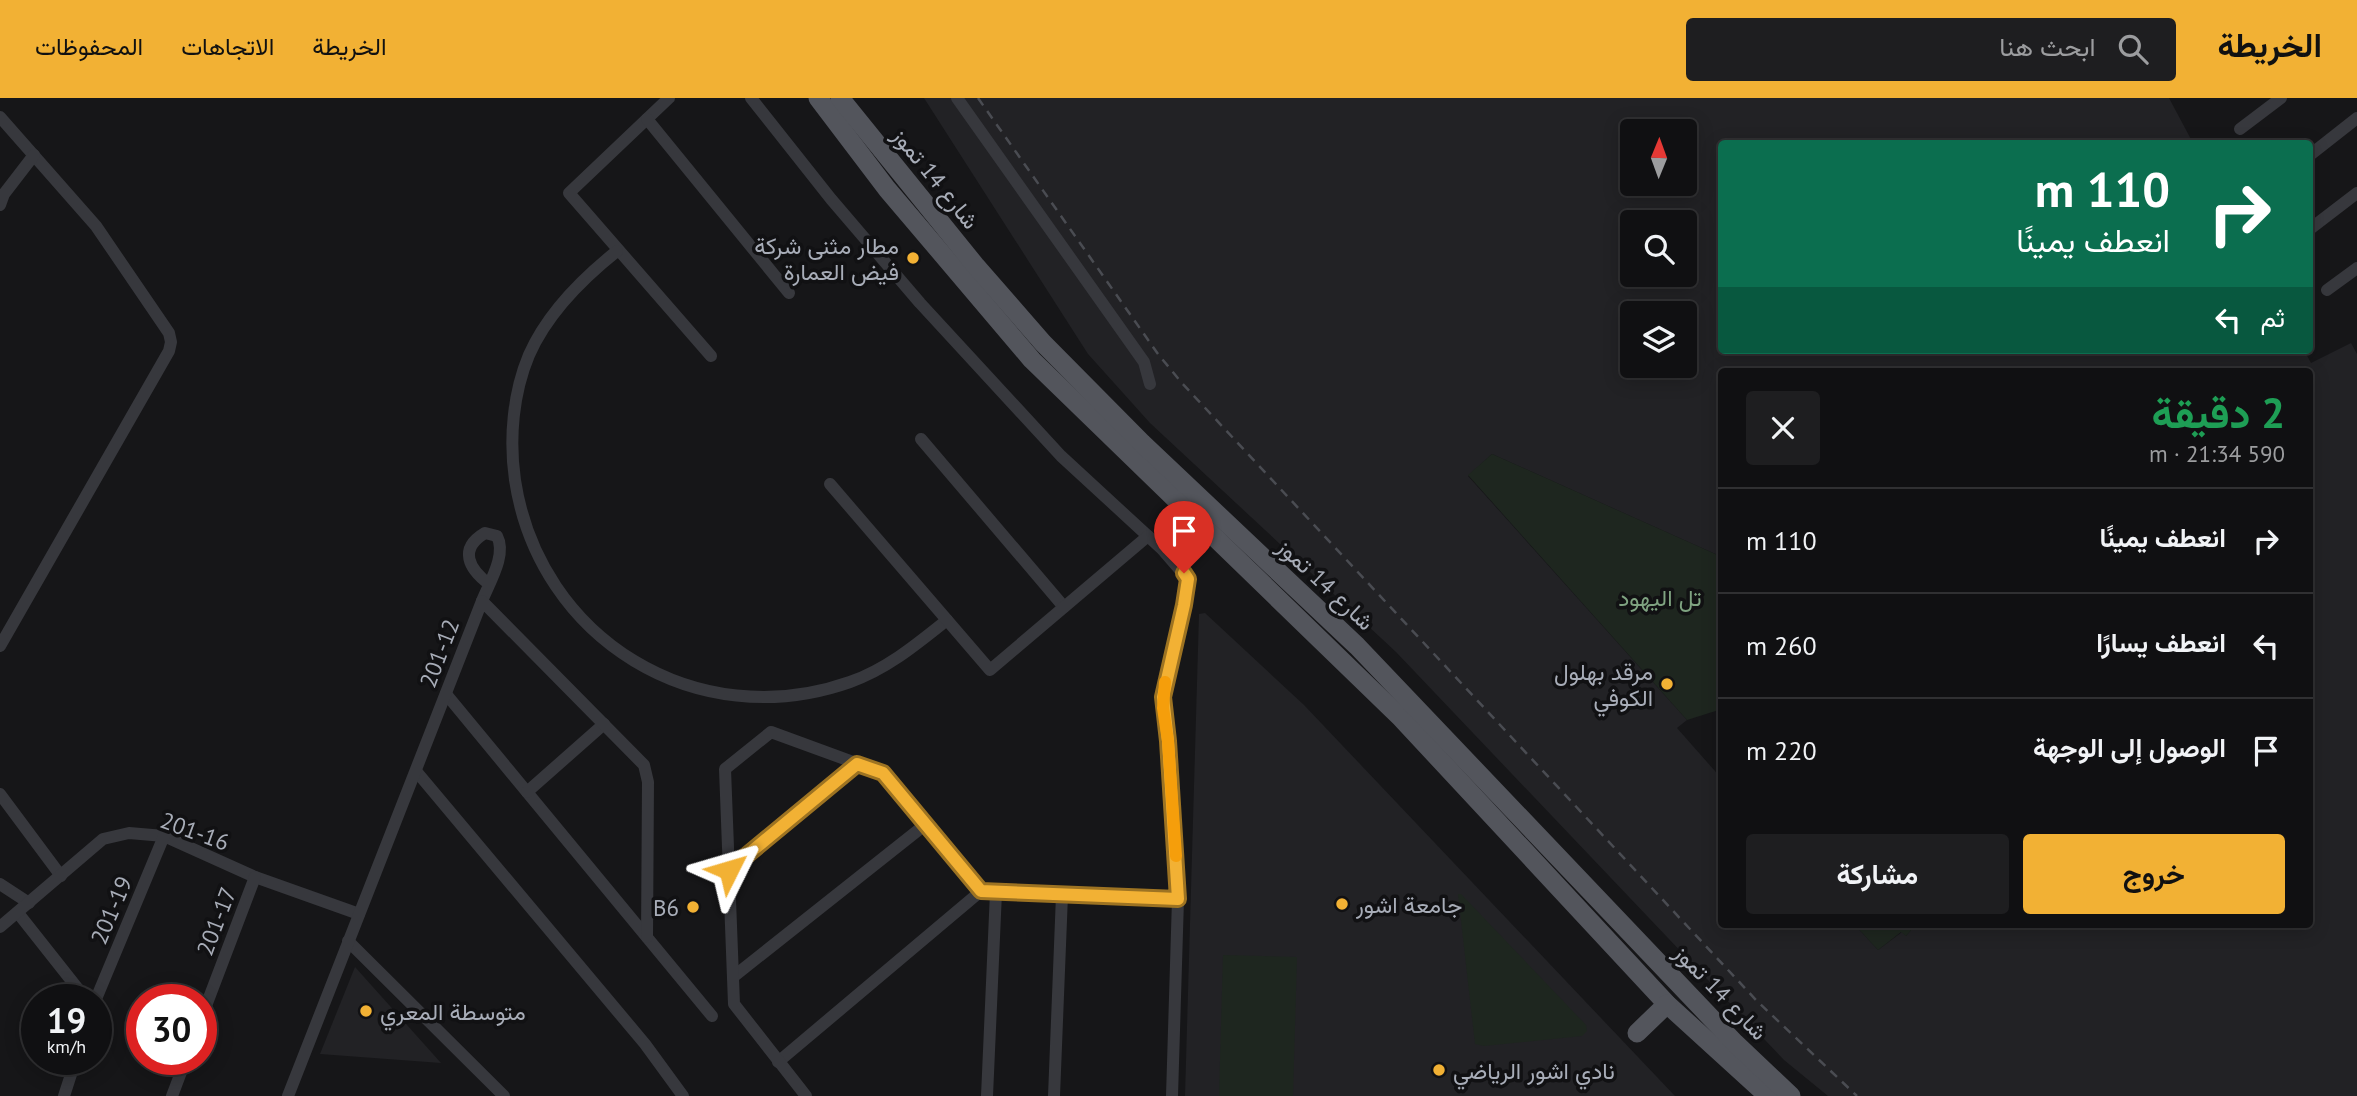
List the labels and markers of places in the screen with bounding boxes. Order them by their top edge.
place label: مطار مثنى شركة فيض العمارة [754,231,899,287]
marker: مطار مثنى شركة فيض العمارة [905,250,921,266]
pin [1154,501,1214,573]
place label: مرقد بهلول الكوفي [1554,657,1653,717]
marker: مرقد بهلول الكوفي [1659,676,1675,692]
place label: جامعة اشور [1355,890,1463,920]
place label: B6 [653,893,679,922]
marker: جامعة اشور [1334,896,1350,912]
marker: B6 [685,899,701,915]
place label: متوسطة المعري [380,997,526,1031]
marker: متوسطة المعري [358,1003,374,1019]
place label: نادي اشور الرياضي [1453,1056,1615,1090]
marker: نادي اشور الرياضي [1431,1062,1447,1078]

